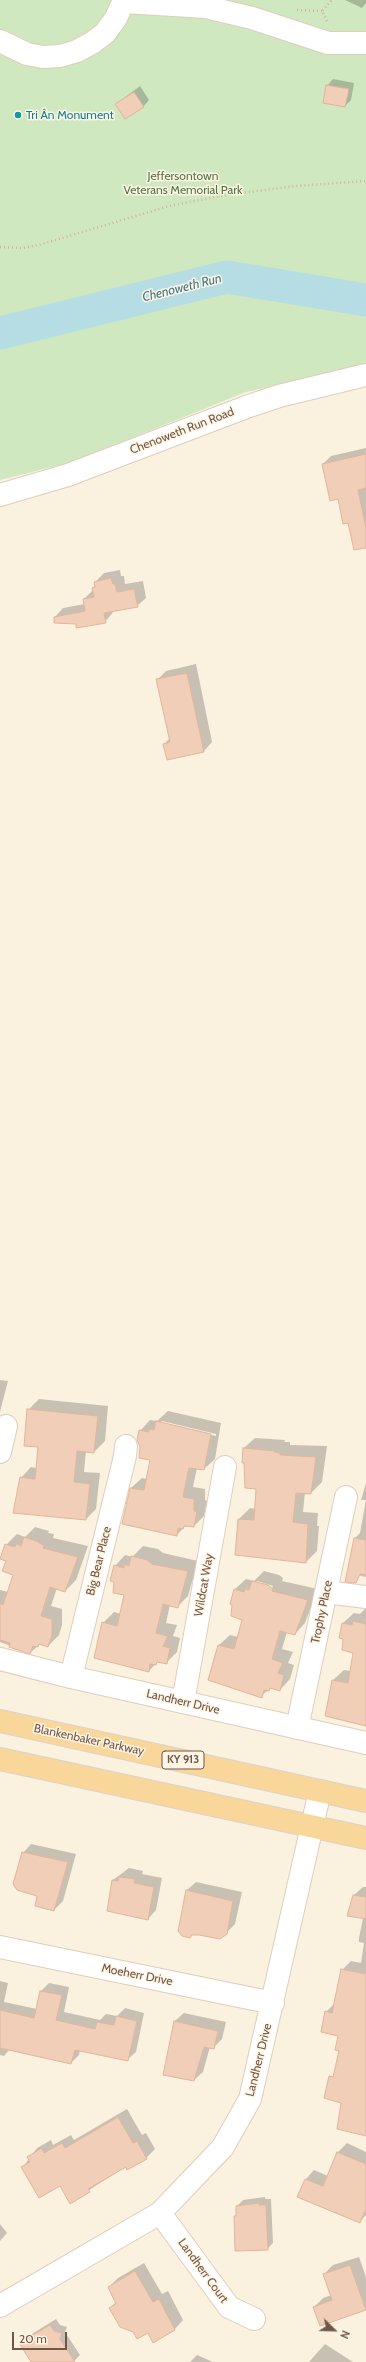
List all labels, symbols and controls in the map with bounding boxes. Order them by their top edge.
place label: Tri Ân Monument [26,108,114,122]
marker: Tri Ân Monument [13,110,23,120]
park label: Jeffersontown Veterans Memorial Park [124,169,242,197]
water label: Chenoweth Run [141,271,223,305]
street label: Chenoweth Run Road [128,405,236,457]
street label: Big Bear Place [83,1525,115,1597]
street label: Wildcat Way [191,1552,217,1618]
street label: Trophy Place [308,1579,336,1645]
street label: Landherr Drive [145,1687,221,1717]
street label: Blankenbaker Parkway [33,1721,145,1759]
road number: KY 913 [162,1751,204,1769]
street label: Moeherr Drive [100,1961,174,1989]
street label: Landherr Drive [243,2022,275,2098]
street label: Landherr Court [175,2236,231,2306]
north arrow [314,2310,354,2350]
scale bar [14,2324,69,2350]
text: N [337,2328,353,2341]
text: 20 m [19,2331,47,2346]

